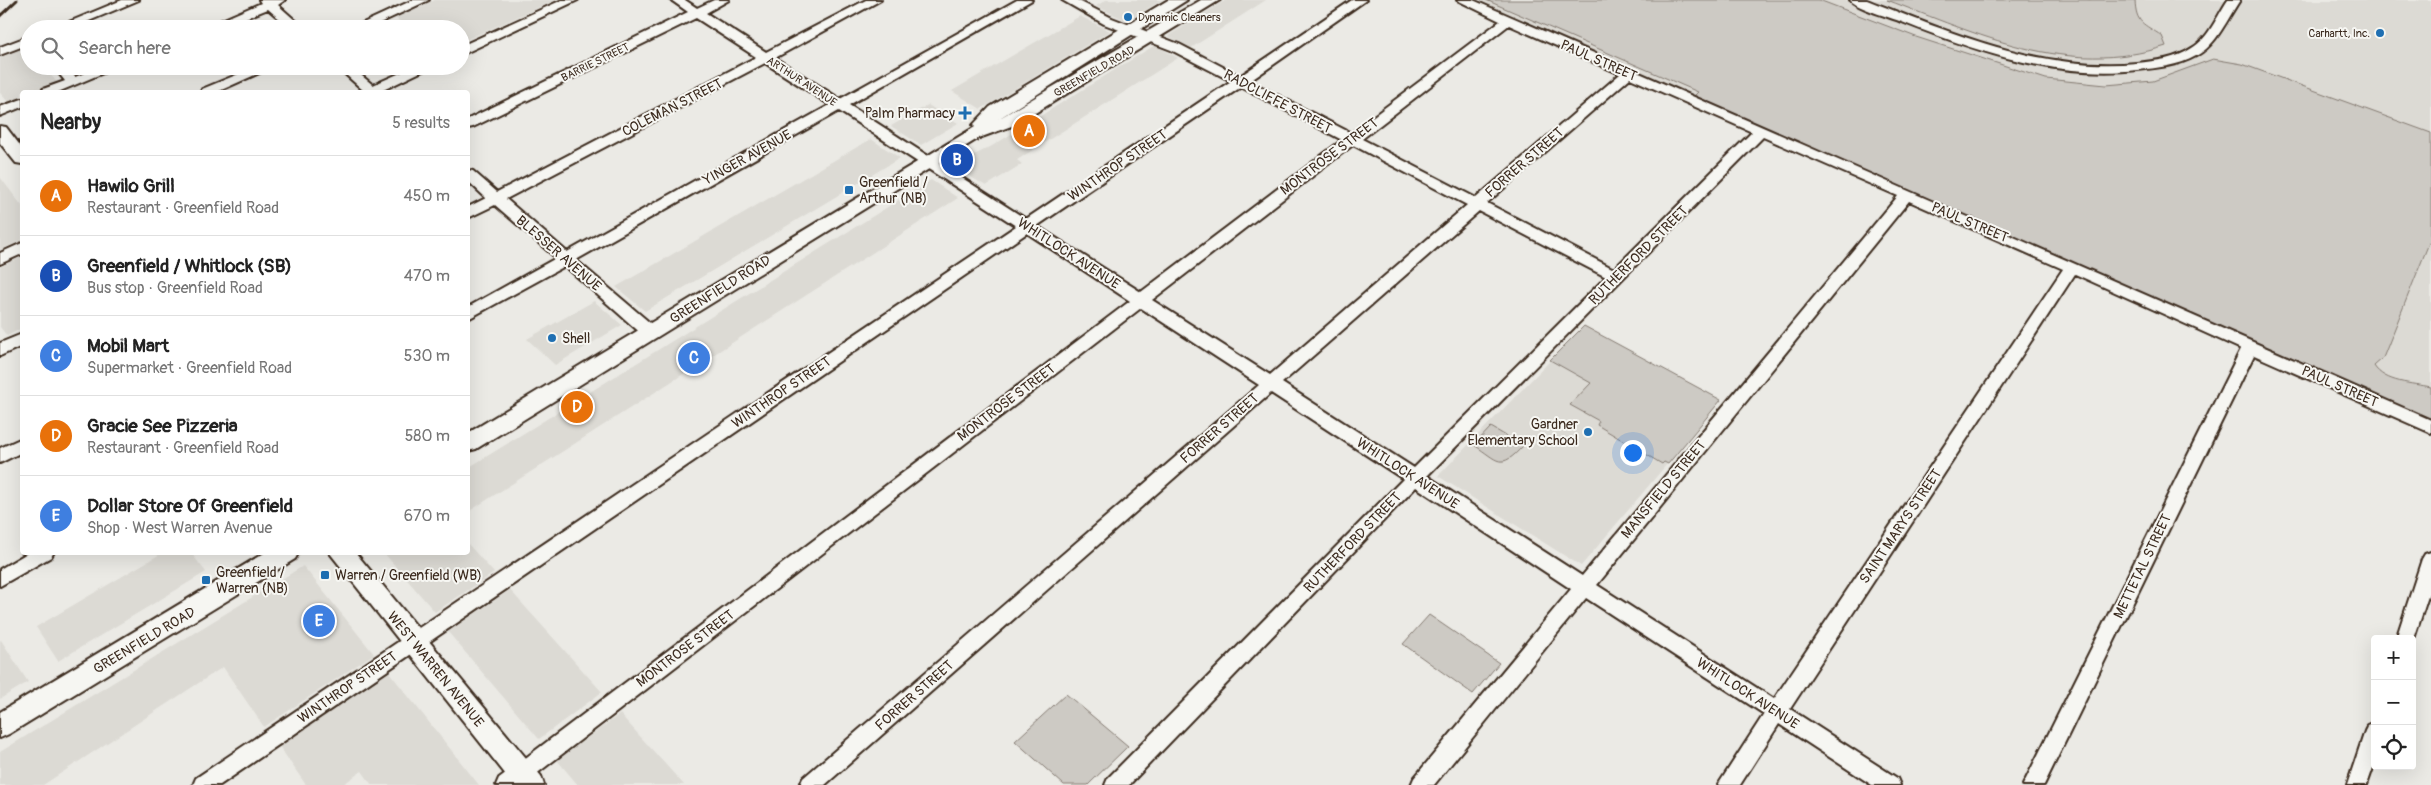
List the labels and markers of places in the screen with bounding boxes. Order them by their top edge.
marker: Dynamic Cleaners [1122,11,1134,23]
place label: Dynamic Cleaners [1138,11,1221,24]
place label: Carhartt, Inc. [2309,27,2370,40]
marker: Carhartt, Inc. [2374,27,2386,39]
place label: Palm Pharmacy [865,105,955,122]
marker: Palm Pharmacy [959,107,971,119]
pin: A [1013,112,1045,150]
pin: B [941,141,973,179]
place label: Greenfield / Arthur (NB) [859,174,928,207]
marker: Greenfield / Arthur (NB) [843,184,855,196]
place label: Shell [562,330,590,347]
marker: Shell [546,332,558,344]
pin: C [678,339,710,377]
pin: D [561,388,593,426]
place label: Gardner Elementary School [1467,416,1578,449]
marker: Gardner Elementary School [1582,426,1594,438]
place label: Greenfield / Warren (NB) [216,564,289,597]
place label: Warren / Greenfield (WB) [335,567,482,584]
marker: Warren / Greenfield (WB) [319,569,331,581]
marker: Greenfield / Warren (NB) [200,574,212,586]
pin: E [303,602,335,640]

